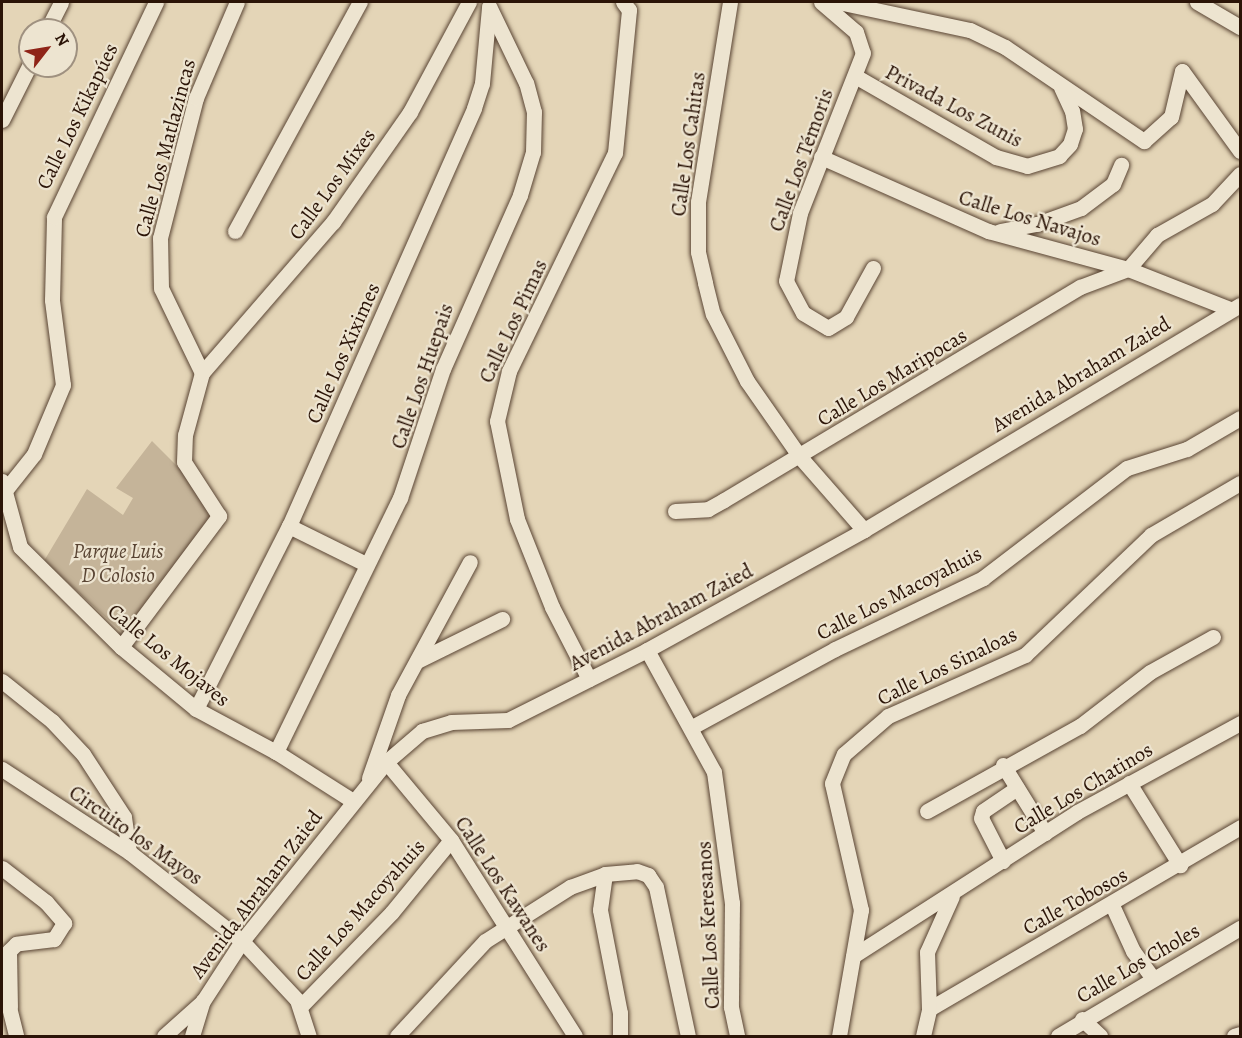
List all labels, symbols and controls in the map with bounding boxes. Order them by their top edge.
north arrow [18,18,78,78]
text: N [49,29,74,50]
street label: Calle Los Kikapúes [31,39,123,193]
street label: Calle Los Matlazincas [129,56,201,240]
street label: Privada Los Zunis [881,59,1027,153]
street label: Calle Los Cahitas [665,70,711,218]
street label: Calle Los Témoris [763,85,839,235]
street label: Calle Los Mixes [283,123,381,245]
street label: Calle Los Navajos [956,184,1104,252]
street label: Calle Los Pimas [473,255,553,387]
street label: Calle Los Xiximes [301,279,385,427]
street label: Calle Los Huepais [385,300,459,452]
street label: Avenida Abraham Zaied [987,311,1175,437]
street label: Calle Los Maripocas [813,322,971,432]
park label: Parque Luis D Colosio [73,538,163,588]
street label: Calle Los Macoyahuis [812,540,986,646]
street label: Avenida Abraham Zaied [565,558,757,676]
street label: Calle Los Mojaves [103,598,235,712]
street label: Calle Los Sinaloas [873,621,1021,711]
street label: Calle Los Chatinos [1009,737,1157,839]
street label: Circuito los Mayos [64,780,208,890]
street label: Avenida Abraham Zaied [185,805,327,983]
street label: Calle Los Kawanes [450,812,556,956]
street label: Calle Los Macoyahuis [290,834,430,986]
street label: Calle Los Keresanos [691,840,725,1010]
street label: Calle Tobosos [1018,862,1132,940]
street label: Calle Los Choles [1072,918,1204,1008]

